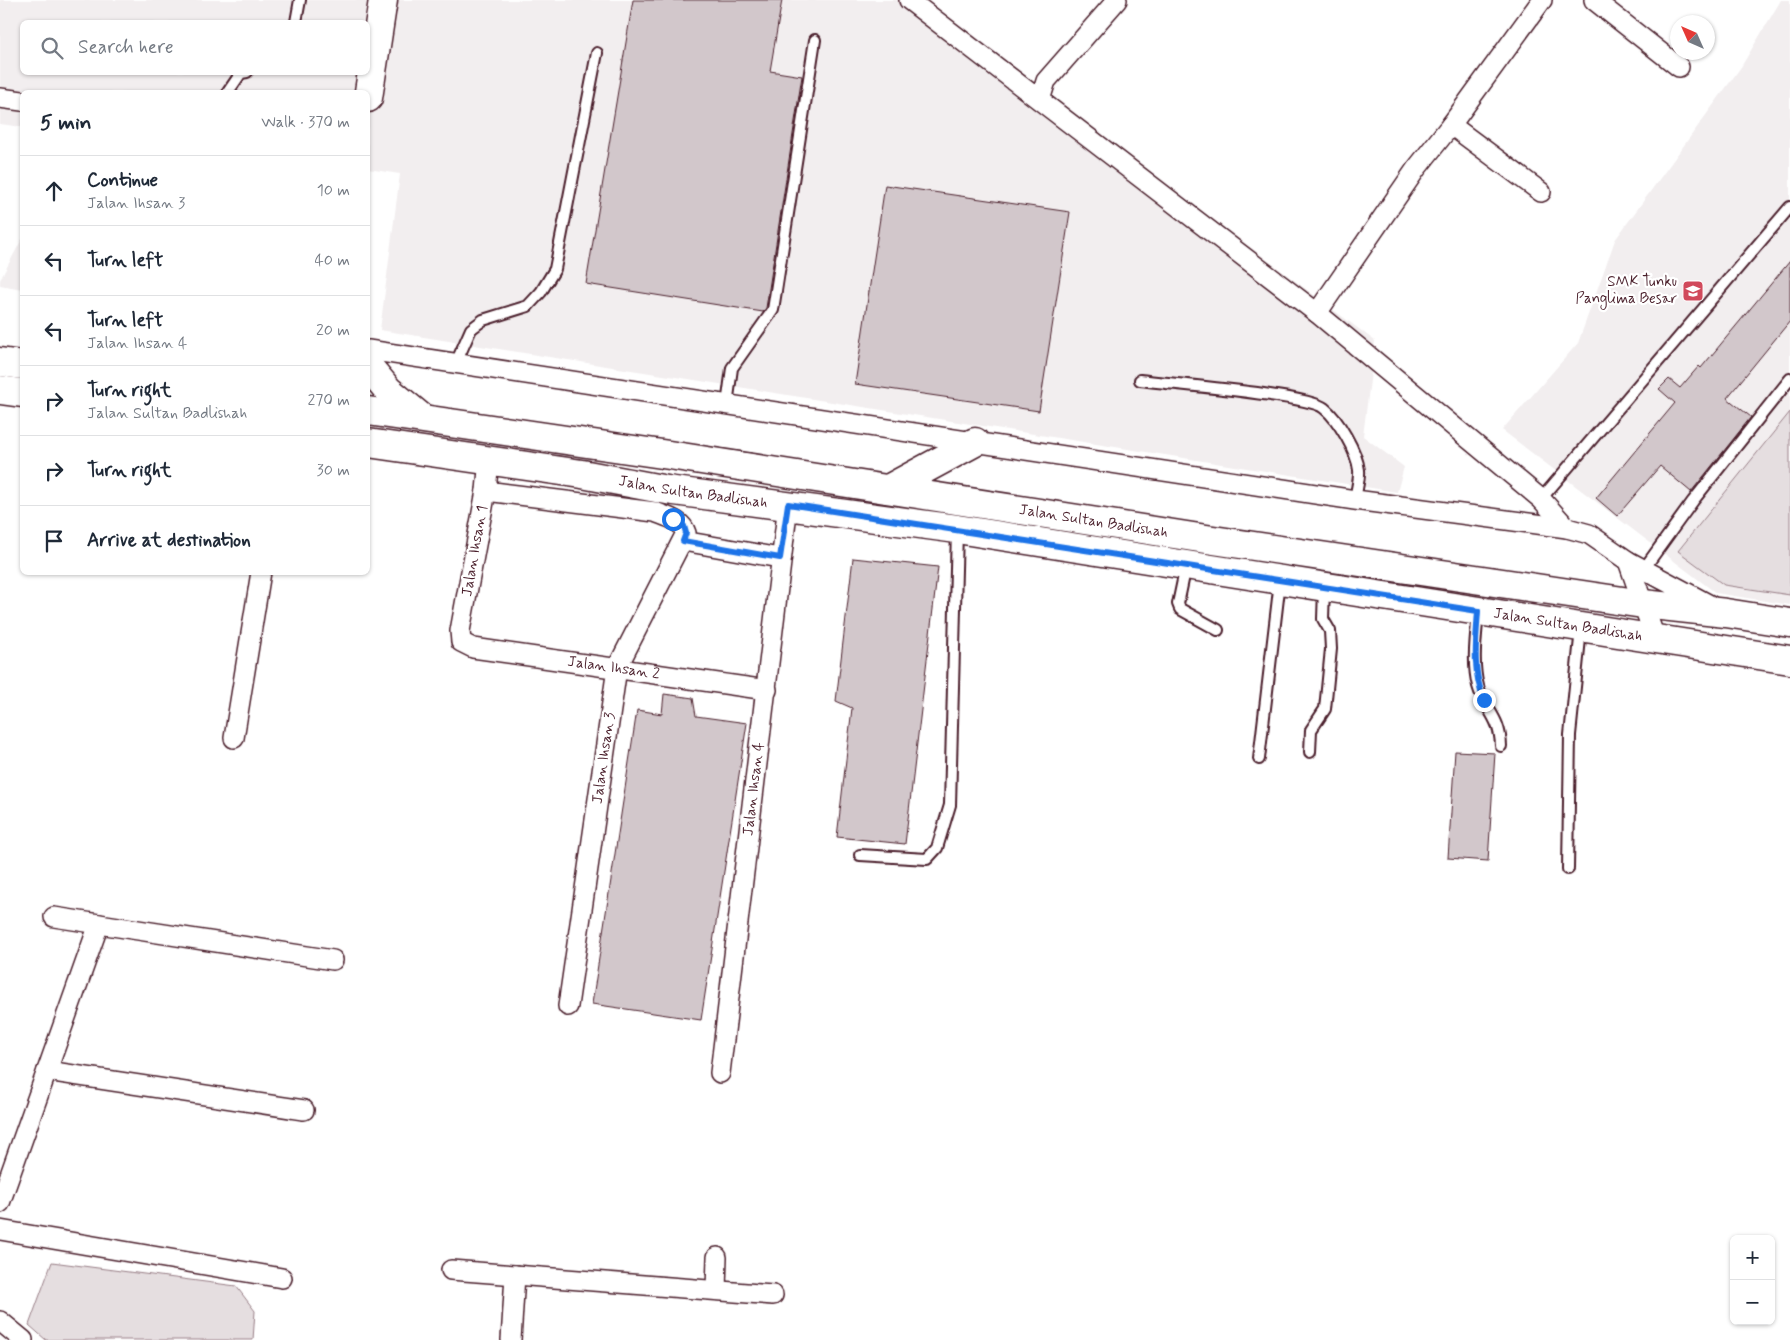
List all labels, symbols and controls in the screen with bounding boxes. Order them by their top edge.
north arrow [1670,15,1715,60]
search box [20,20,370,75]
icon: search [38,34,66,62]
text: Search here [78,35,174,60]
text: 5 min [40,109,92,137]
text: Walk · 370 m [261,112,350,133]
text: Continue [87,168,158,193]
icon: ahead [40,177,68,205]
text: 10 m [317,180,350,201]
text: Jalan Ihsan 3 [87,193,185,214]
icon: left [40,247,68,275]
text: Turn left [87,248,163,273]
text: 40 m [314,250,350,271]
place label: SMK Tunku Panglima Besar [1575,272,1677,310]
school or university icon: SMK Tunku Panglima Besar [1681,279,1705,303]
text: Turn left [87,308,163,333]
icon: left [40,317,68,345]
text: 20 m [316,320,350,341]
text: Jalan Ihsan 4 [87,333,187,354]
text: Turn right [87,378,171,403]
icon: right [40,387,68,415]
text: 270 m [307,390,350,411]
text: Jalan Sultan Badlishah [87,403,248,424]
icon: right [40,457,68,485]
text: Turn right [87,458,171,483]
text: 30 m [317,460,350,481]
street label: Jalan Sultan Badlishah [617,471,769,513]
street label: Jalan Sultan Badlishah [1018,500,1170,543]
street label: Jalan Ihsan 1 [457,504,493,598]
route start [662,508,685,531]
icon: arrive [40,527,68,555]
text: Arrive at destination [87,528,251,553]
street label: Jalan Sultan Badlishah [1492,604,1644,647]
street label: Jalan Ihsan 2 [566,652,661,685]
route end [1473,689,1496,712]
street label: Jalan Ihsan 3 [588,711,620,805]
street label: Jalan Ihsan 4 [738,741,769,837]
map controls [1730,1235,1775,1325]
button: + [1730,1235,1775,1280]
button: − [1730,1280,1775,1325]

